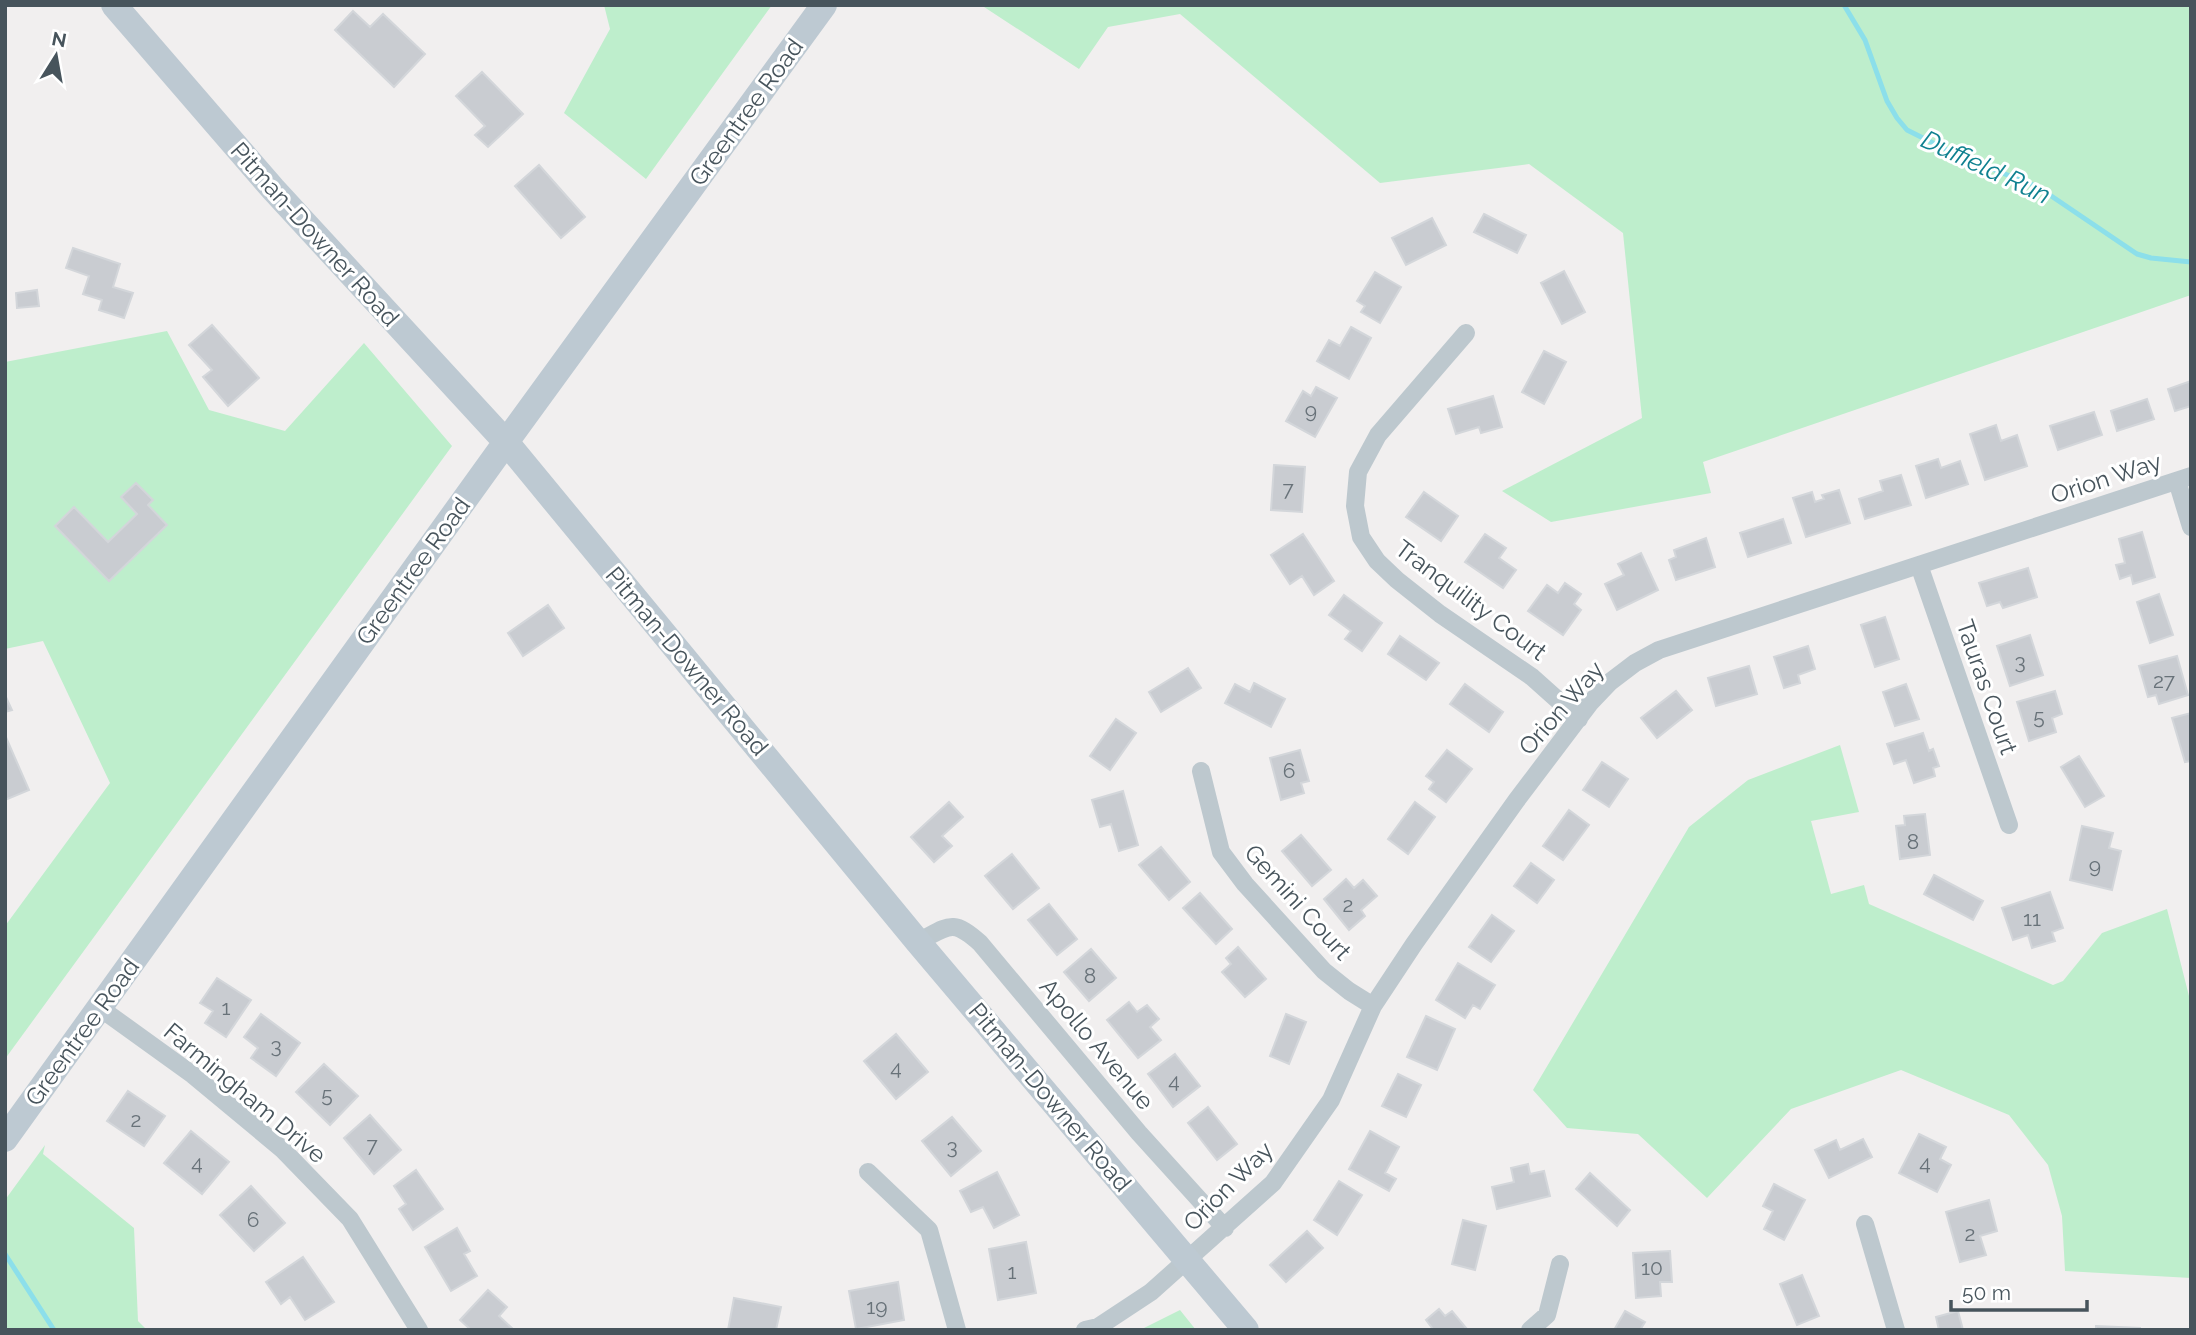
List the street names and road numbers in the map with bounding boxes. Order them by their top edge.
street label: Greentree Road [683,33,809,191]
street label: Pitman-Downer Road [225,136,405,332]
street label: Orion Way [2047,446,2165,510]
street label: Greentree Road [350,492,476,650]
street label: Tranquility Court [1390,534,1552,666]
street label: Pitman-Downer Road [600,561,774,761]
street label: Tauras Court [1950,616,2024,758]
street label: Orion Way [1512,655,1610,761]
street label: Gemini Court [1239,838,1357,966]
street label: Greentree Road [19,953,145,1111]
street label: Apollo Avenue [1034,973,1160,1115]
street label: Pitman-Downer Road [963,997,1137,1197]
street label: Farmingham Drive [158,1017,332,1169]
street label: Orion Way [1177,1135,1279,1237]

